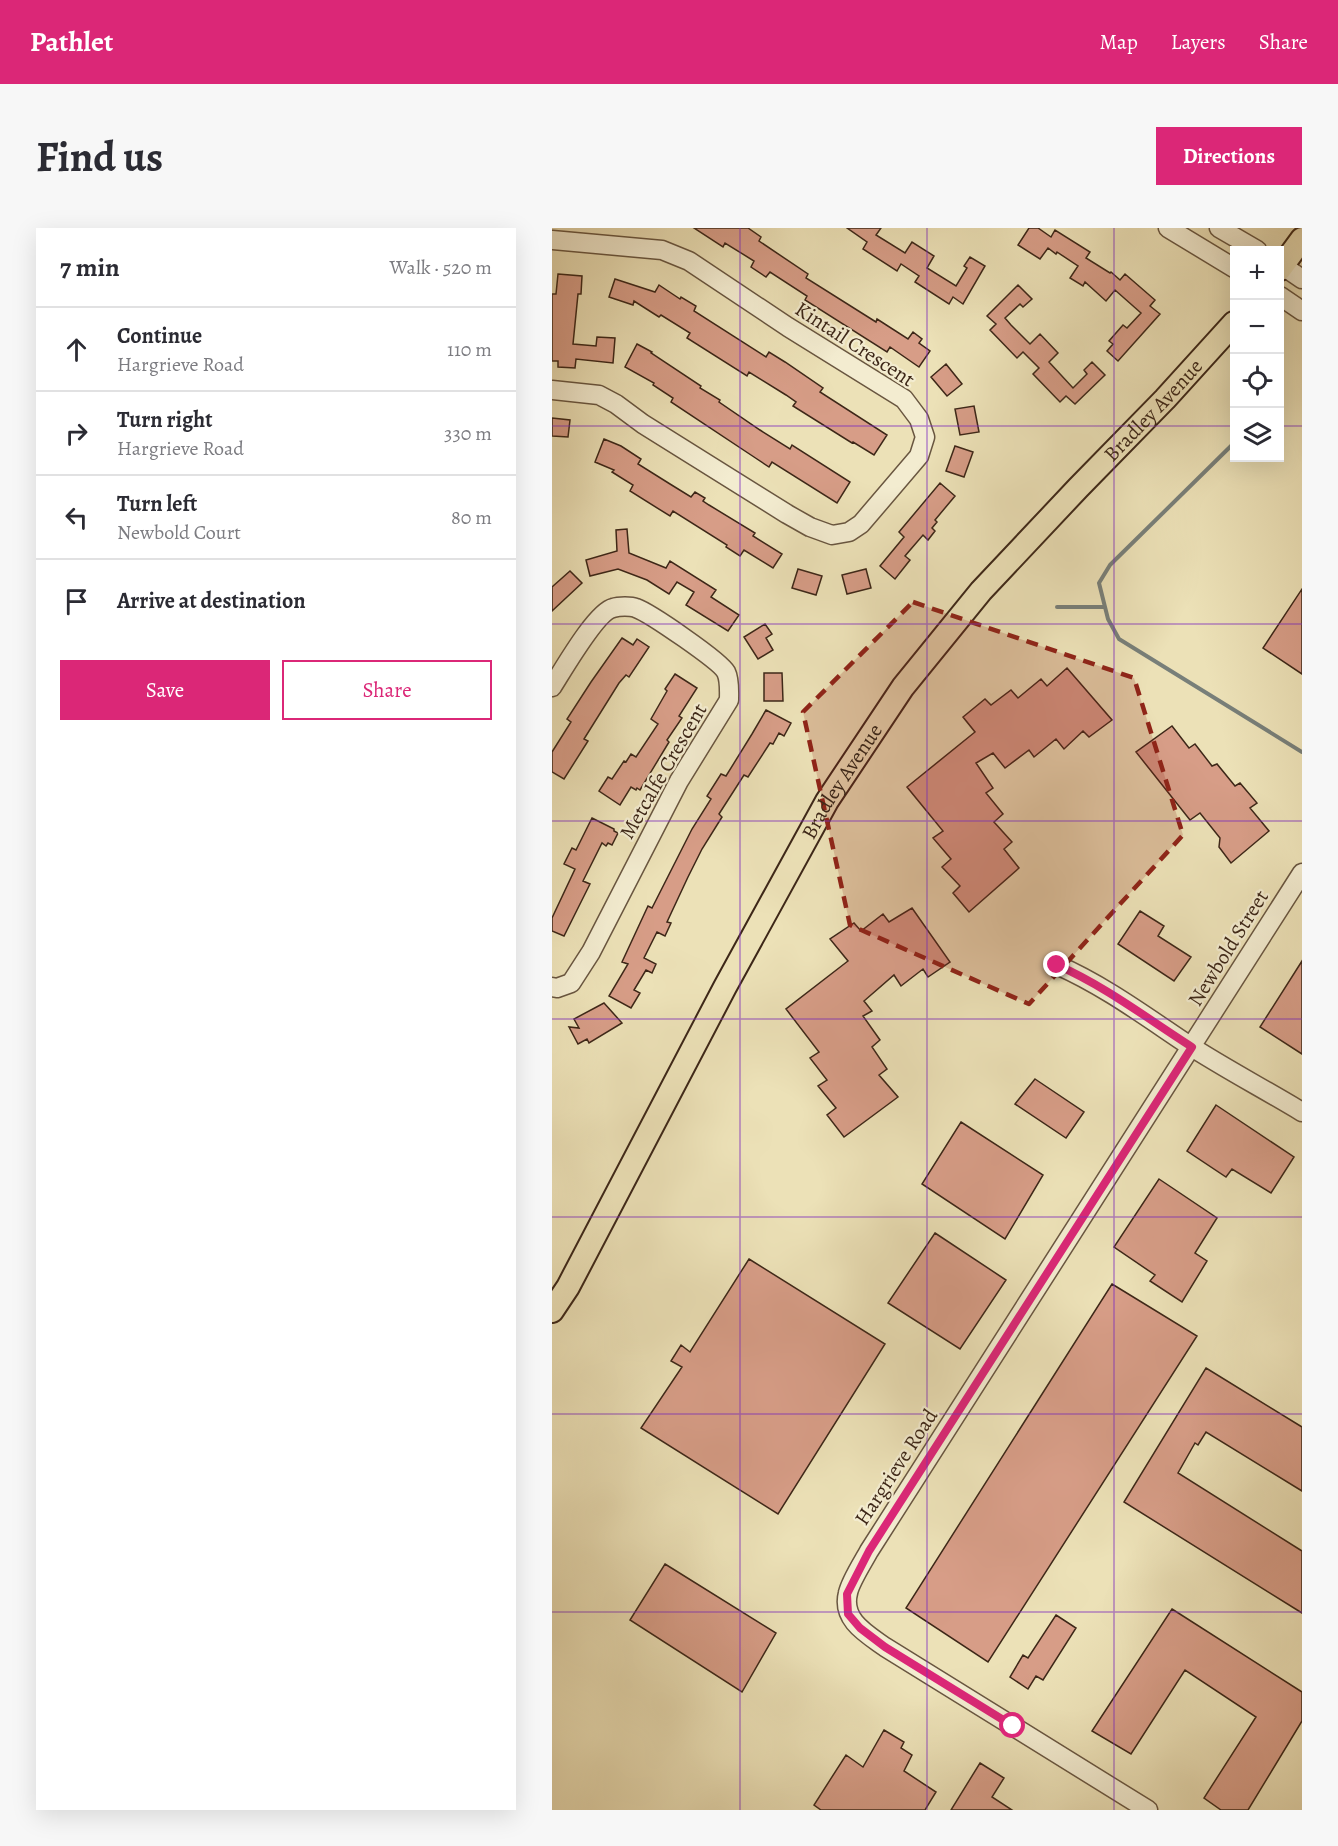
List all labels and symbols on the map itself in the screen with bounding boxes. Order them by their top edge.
street label: Kintail Crescent [790,295,920,393]
street label: Bradley Avenue [1098,353,1209,468]
street label: Metcalfe Crescent [613,698,713,844]
street label: Bradley Avenue [795,718,889,844]
street label: Newbold Street [1181,884,1275,1011]
route end [1043,951,1069,977]
street label: Hargrieve Road [848,1403,944,1531]
route start [999,1712,1025,1738]

